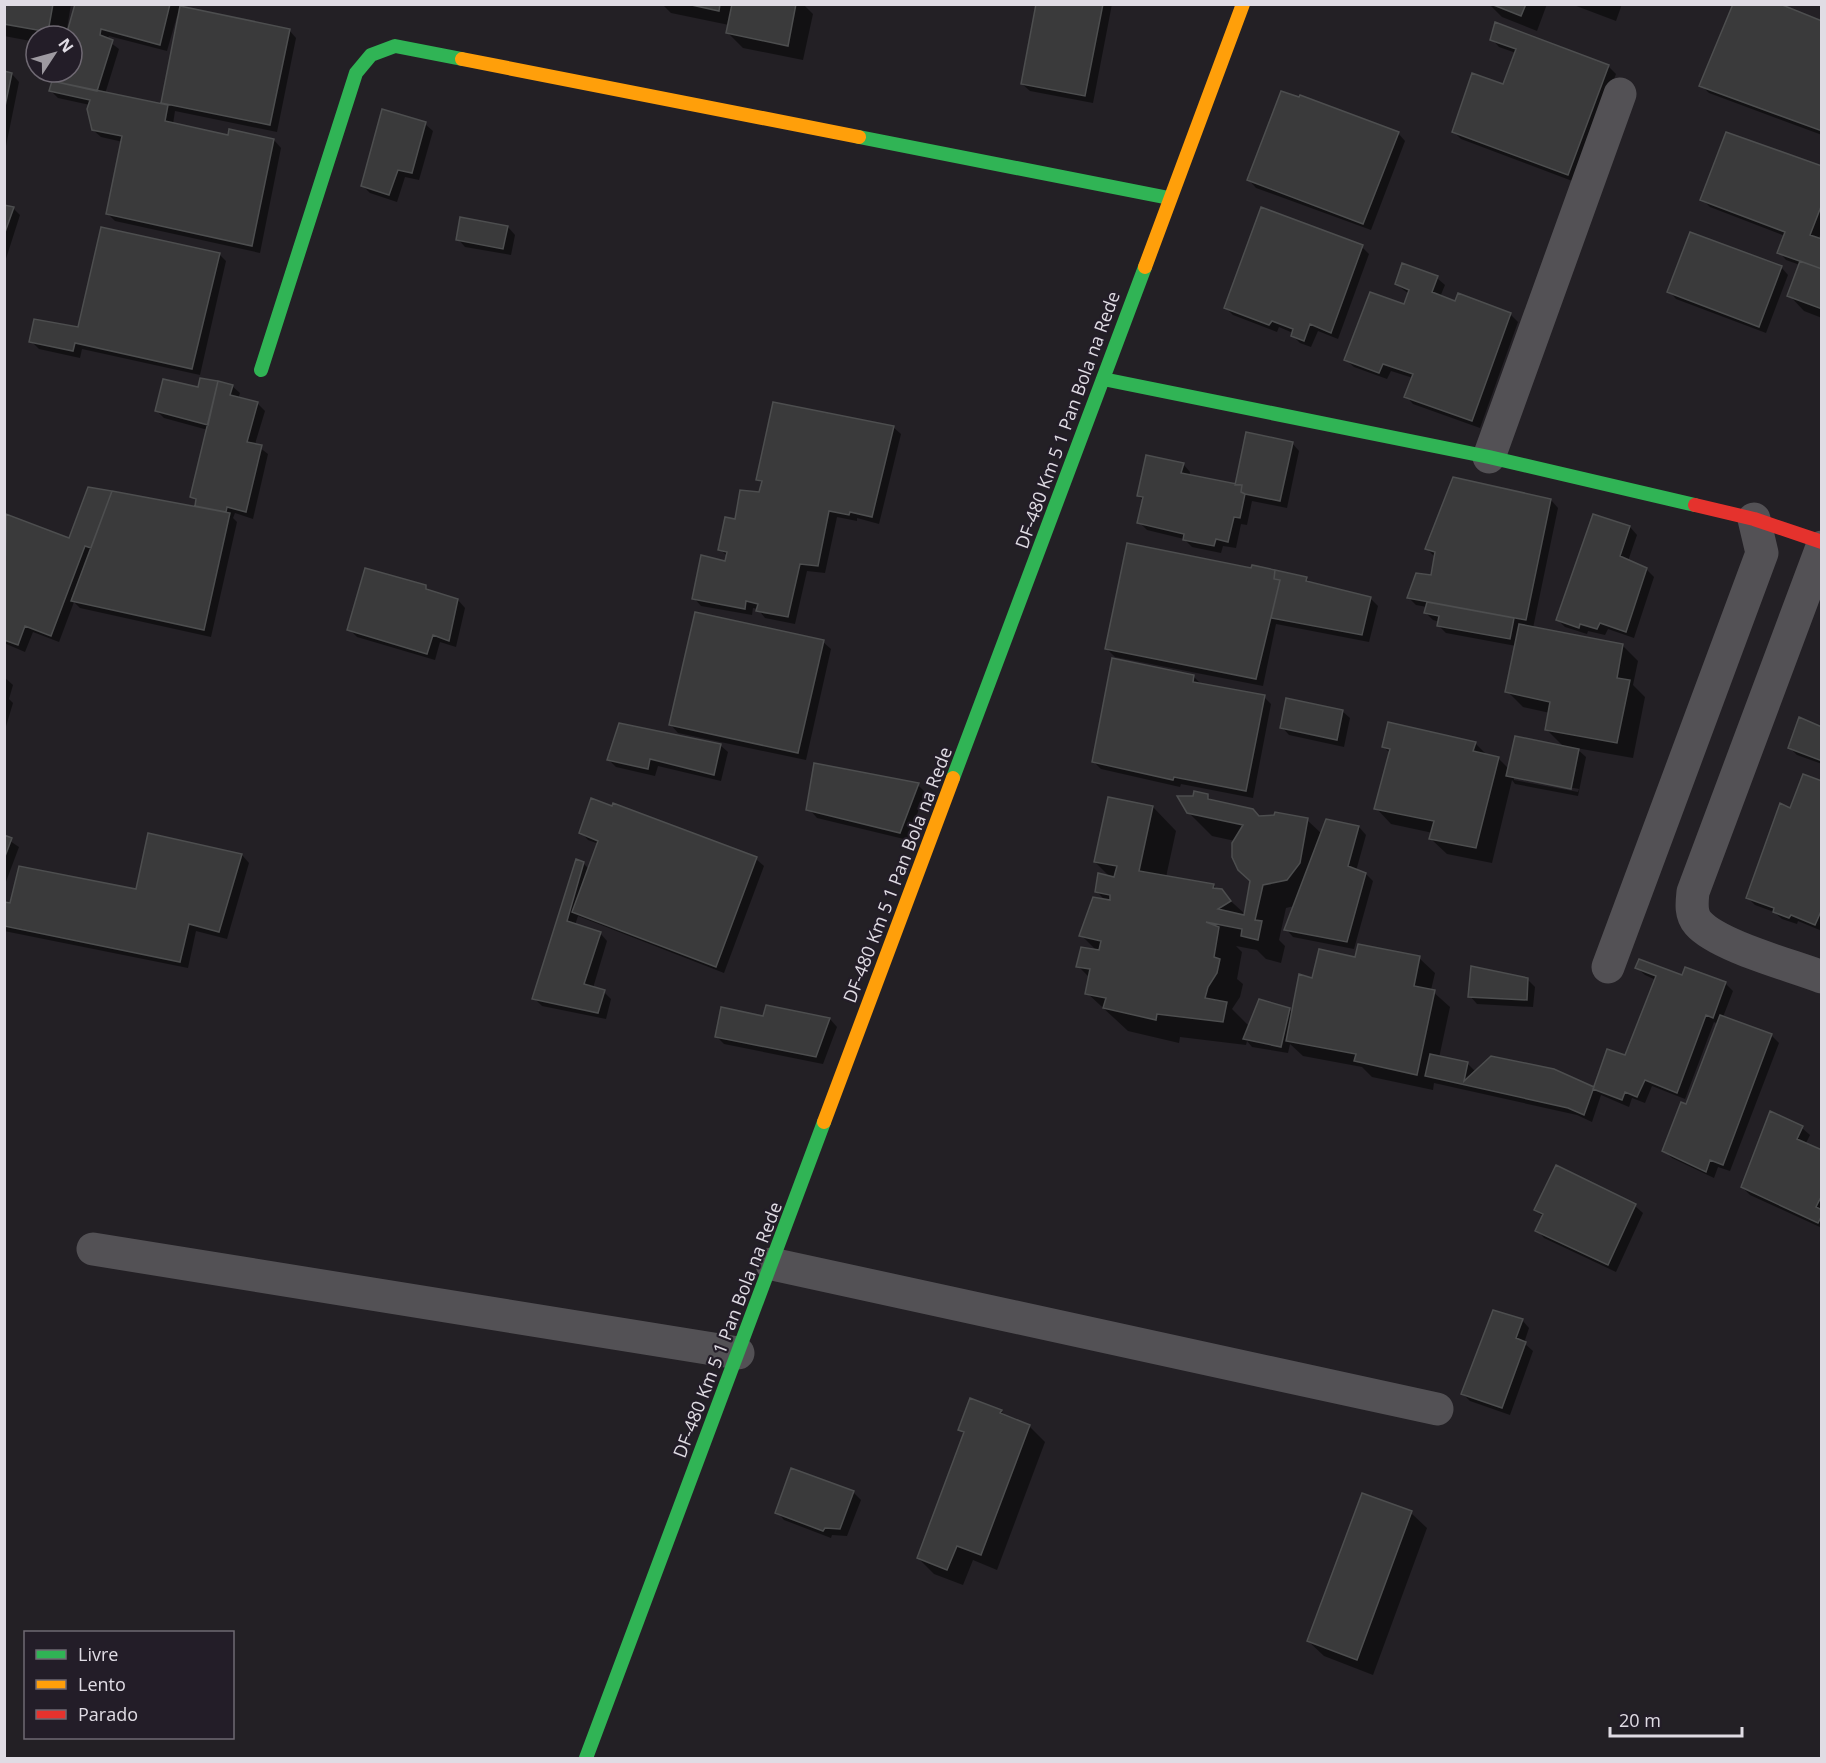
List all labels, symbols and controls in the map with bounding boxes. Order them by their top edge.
north arrow [24,24,84,84]
text: N [53,33,79,57]
street label: DF-480 Km 5 1 Pan Bola na Rede [1009,288,1125,552]
street label: DF-480 Km 5 1 Pan Bola na Rede [837,743,957,1006]
street label: DF-480 Km 5 1 Pan Bola na Rede [667,1198,787,1461]
legend [24,1631,234,1739]
text: Livre [78,1642,118,1666]
text: Lento [78,1672,126,1696]
scale bar [1610,1700,1742,1738]
text: Parado [78,1702,138,1726]
text: 20 m [1619,1708,1661,1732]

